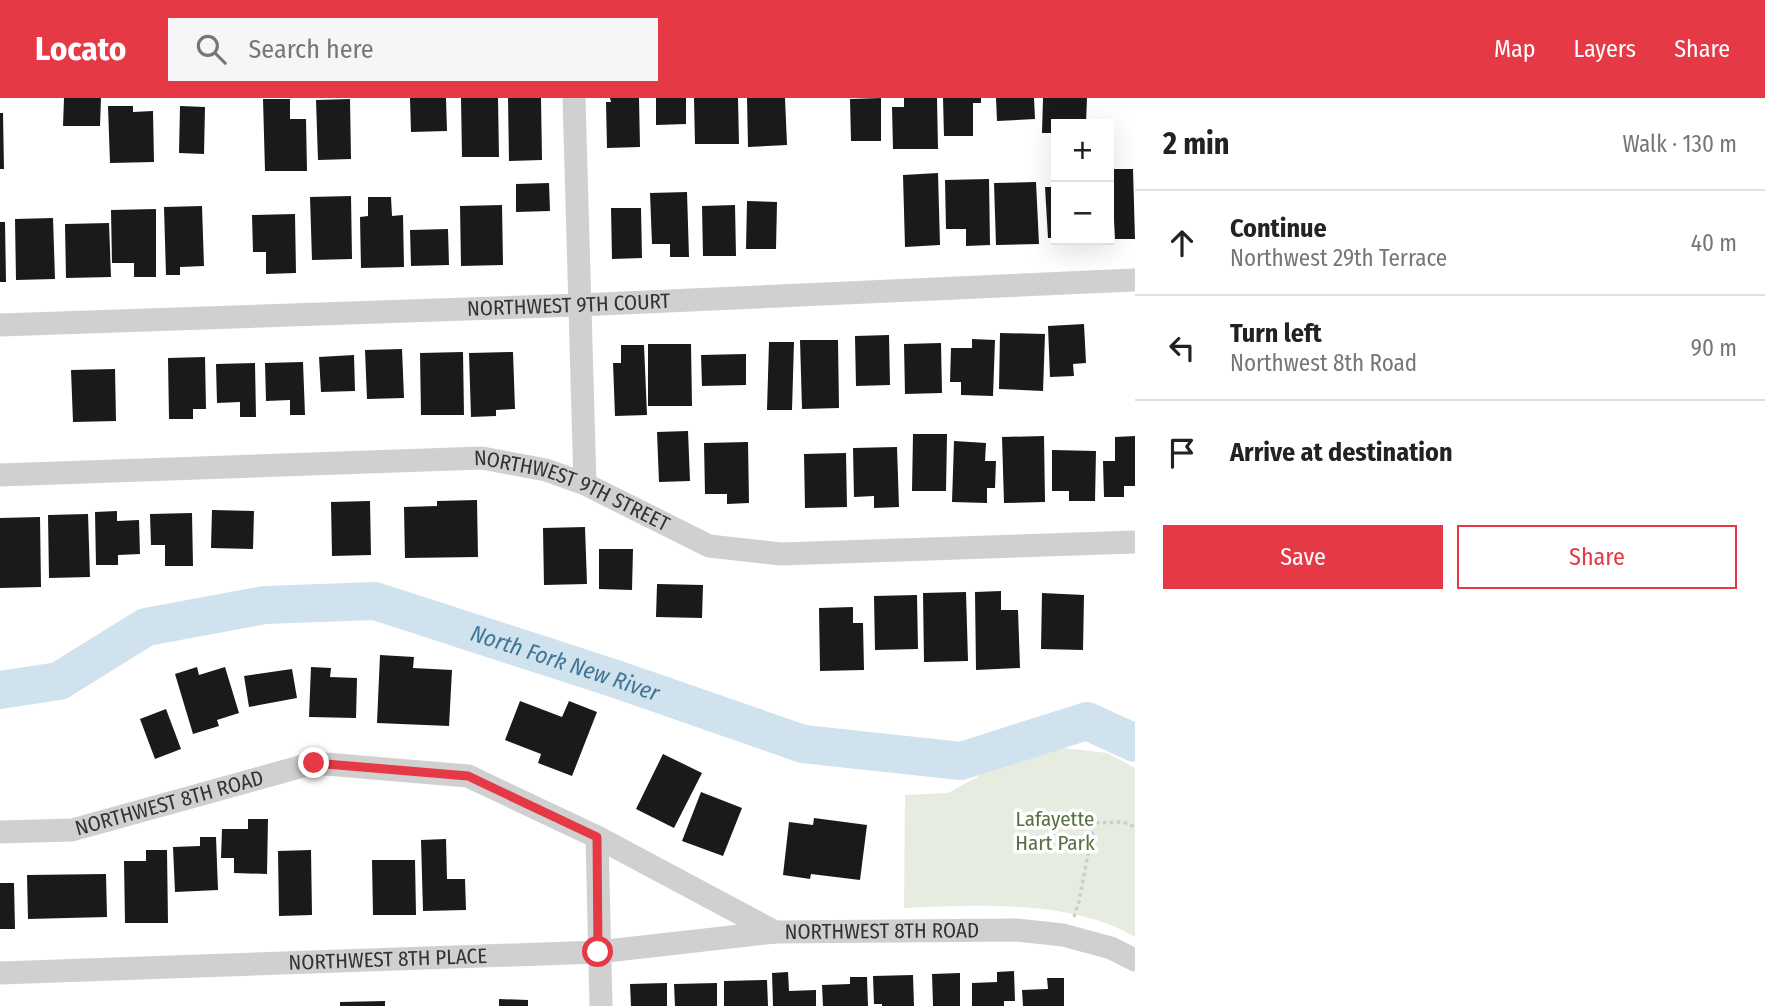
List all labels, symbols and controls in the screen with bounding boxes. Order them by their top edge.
search box [168,18,658,81]
text: Locato [35,29,126,69]
icon: search [192,30,230,68]
text: Search here [248,34,374,65]
text: Map [1494,35,1536,63]
text: Layers [1574,35,1636,63]
text: Share [1674,35,1730,63]
map controls [1051,119,1114,245]
button: + [1051,119,1114,182]
text: 2 min [1163,126,1230,162]
text: Walk · 130 m [1623,130,1737,158]
button: − [1051,182,1114,245]
text: Continue [1230,213,1327,244]
icon: ahead [1163,224,1201,262]
text: 40 m [1691,229,1737,257]
text: Northwest 29th Terrace [1230,244,1447,272]
street label: NORTHWEST 9TH COURT [467,288,671,322]
text: Turn left [1230,318,1322,349]
icon: left [1163,329,1201,367]
text: 90 m [1691,334,1737,362]
text: Northwest 8th Road [1230,349,1417,377]
icon: arrive [1163,434,1201,472]
text: Arrive at destination [1230,437,1453,468]
street label: NORTHWEST 9TH STREET [474,445,674,537]
button: Save [1163,525,1443,589]
button: Share [1457,525,1737,589]
water label: North Fork New River [467,619,664,707]
route end [298,747,329,778]
street label: NORTHWEST 8TH ROAD [72,765,266,842]
park label: Lafayette Hart Park [1015,806,1095,856]
street label: NORTHWEST 8TH ROAD [785,917,979,945]
route start [582,936,613,967]
street label: NORTHWEST 8TH PLACE [288,943,488,976]

